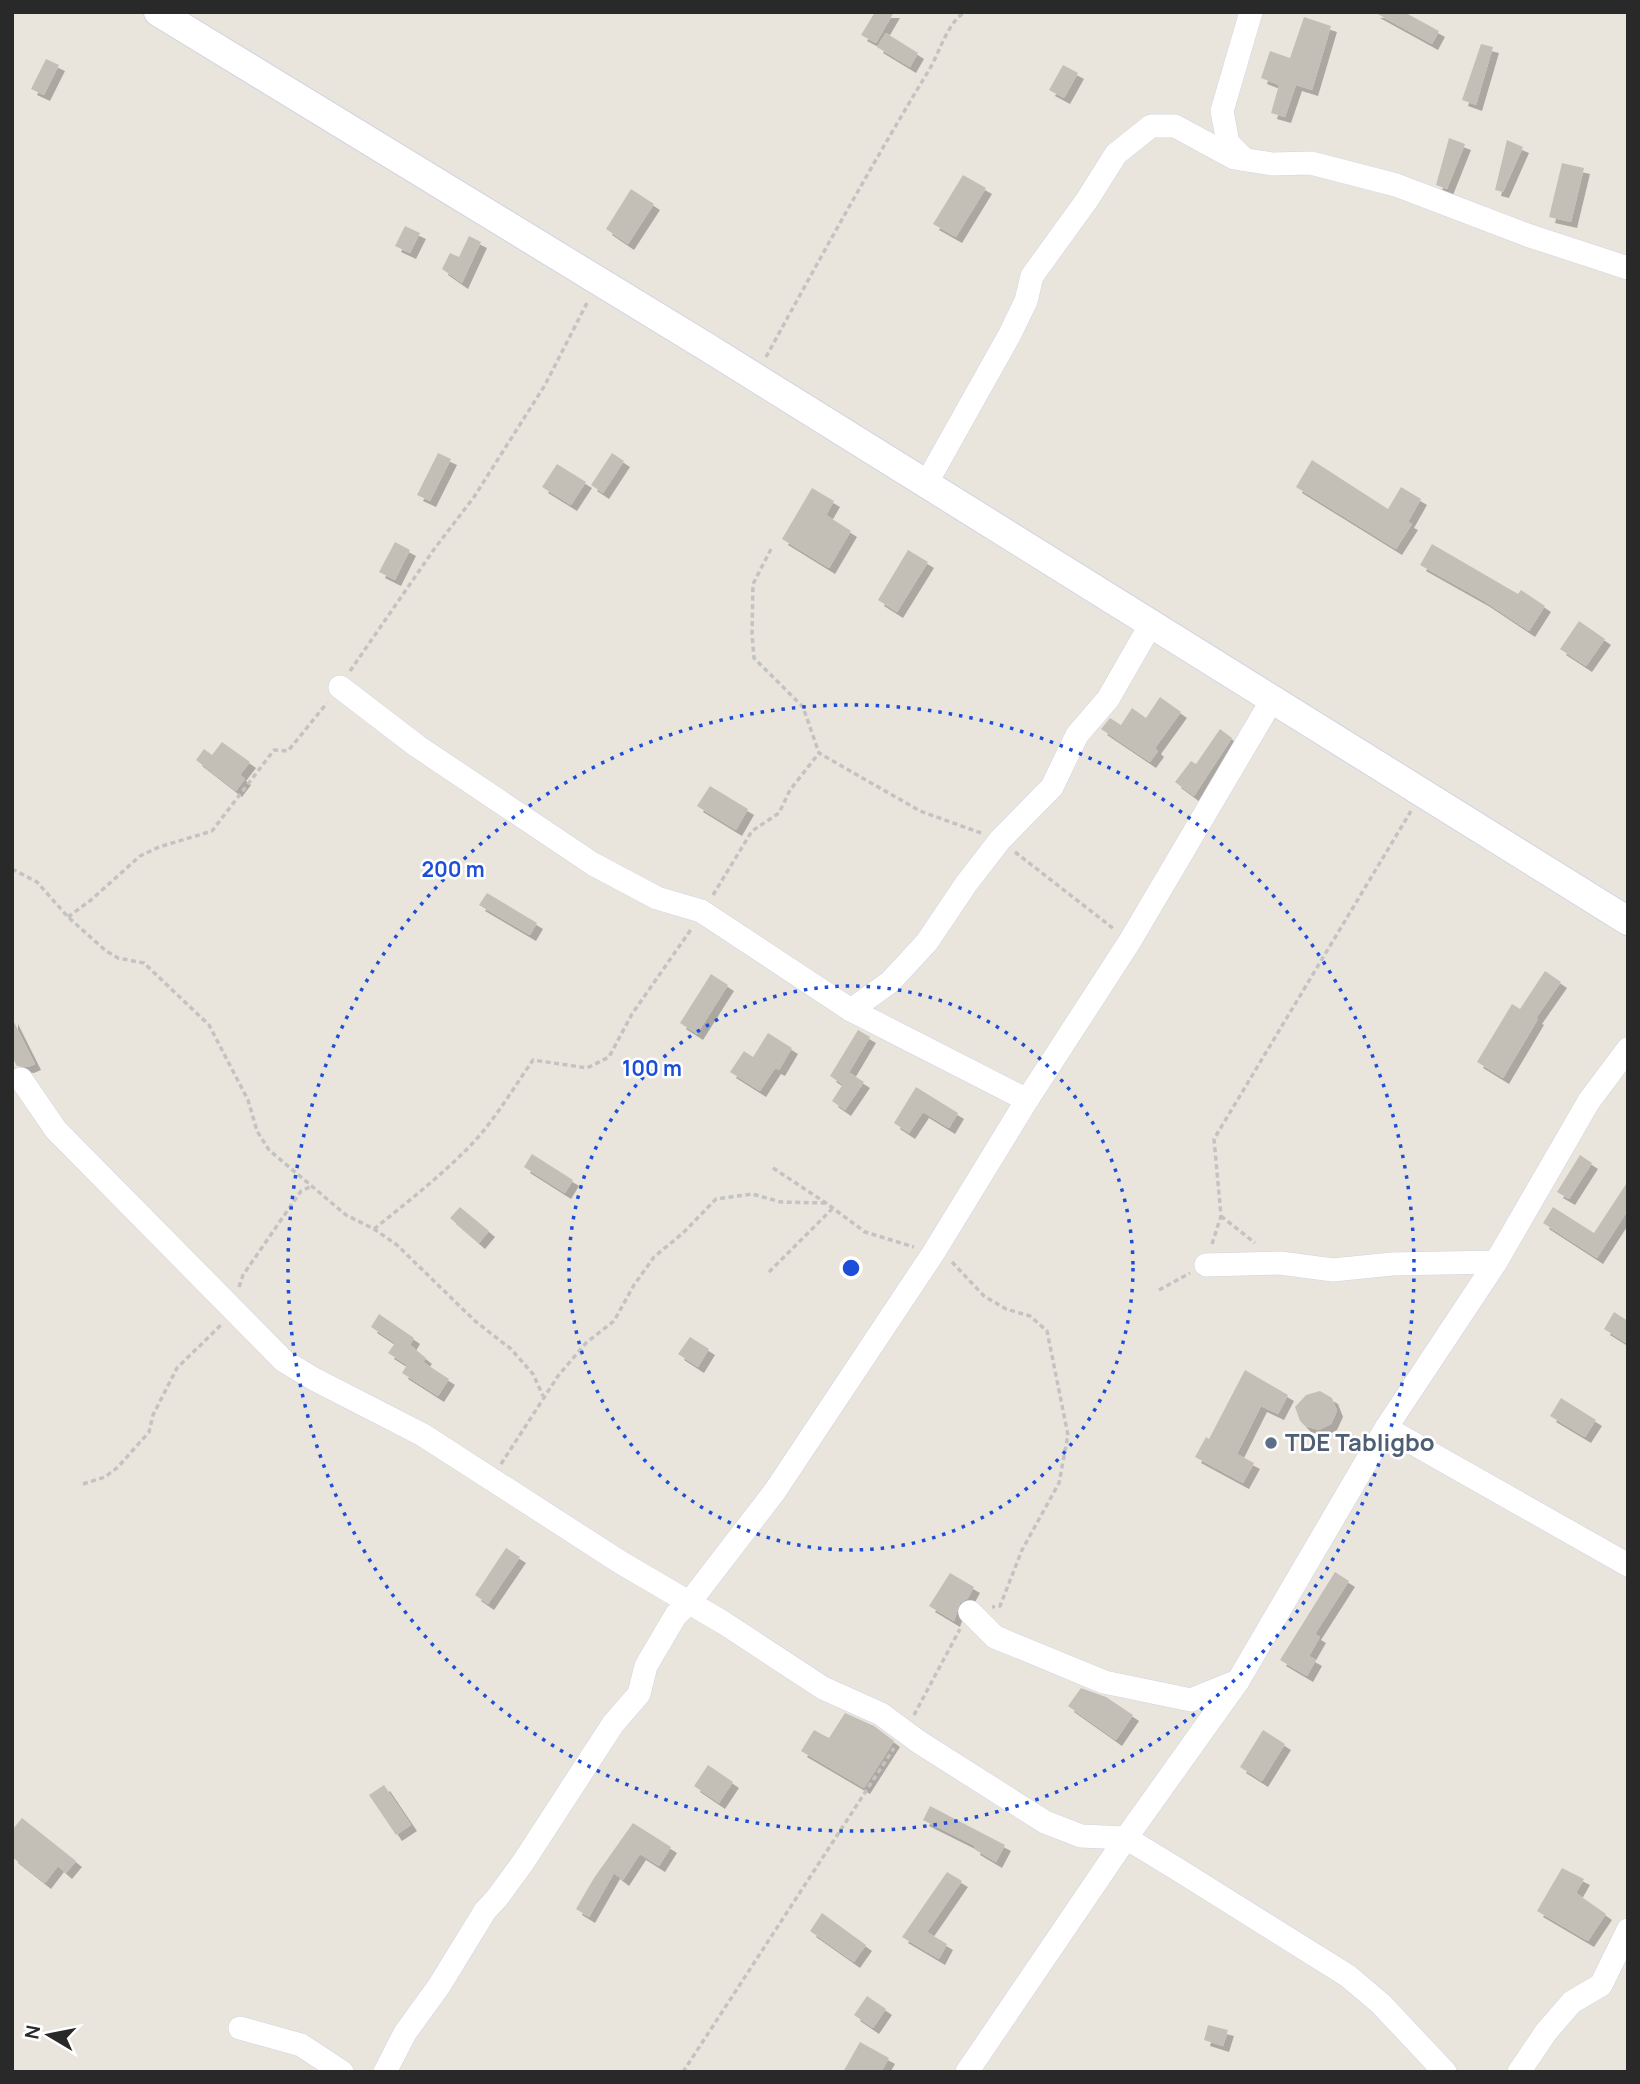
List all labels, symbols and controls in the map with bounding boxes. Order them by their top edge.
text: 200 m [421,855,485,883]
text: 100 m [622,1054,682,1082]
centre of rings [839,1256,863,1280]
place label: TDE Tabligbo [1285,1425,1435,1458]
marker: TDE Tabligbo [1263,1435,1279,1451]
north arrow [14,2000,84,2070]
text: N [18,2023,46,2041]

